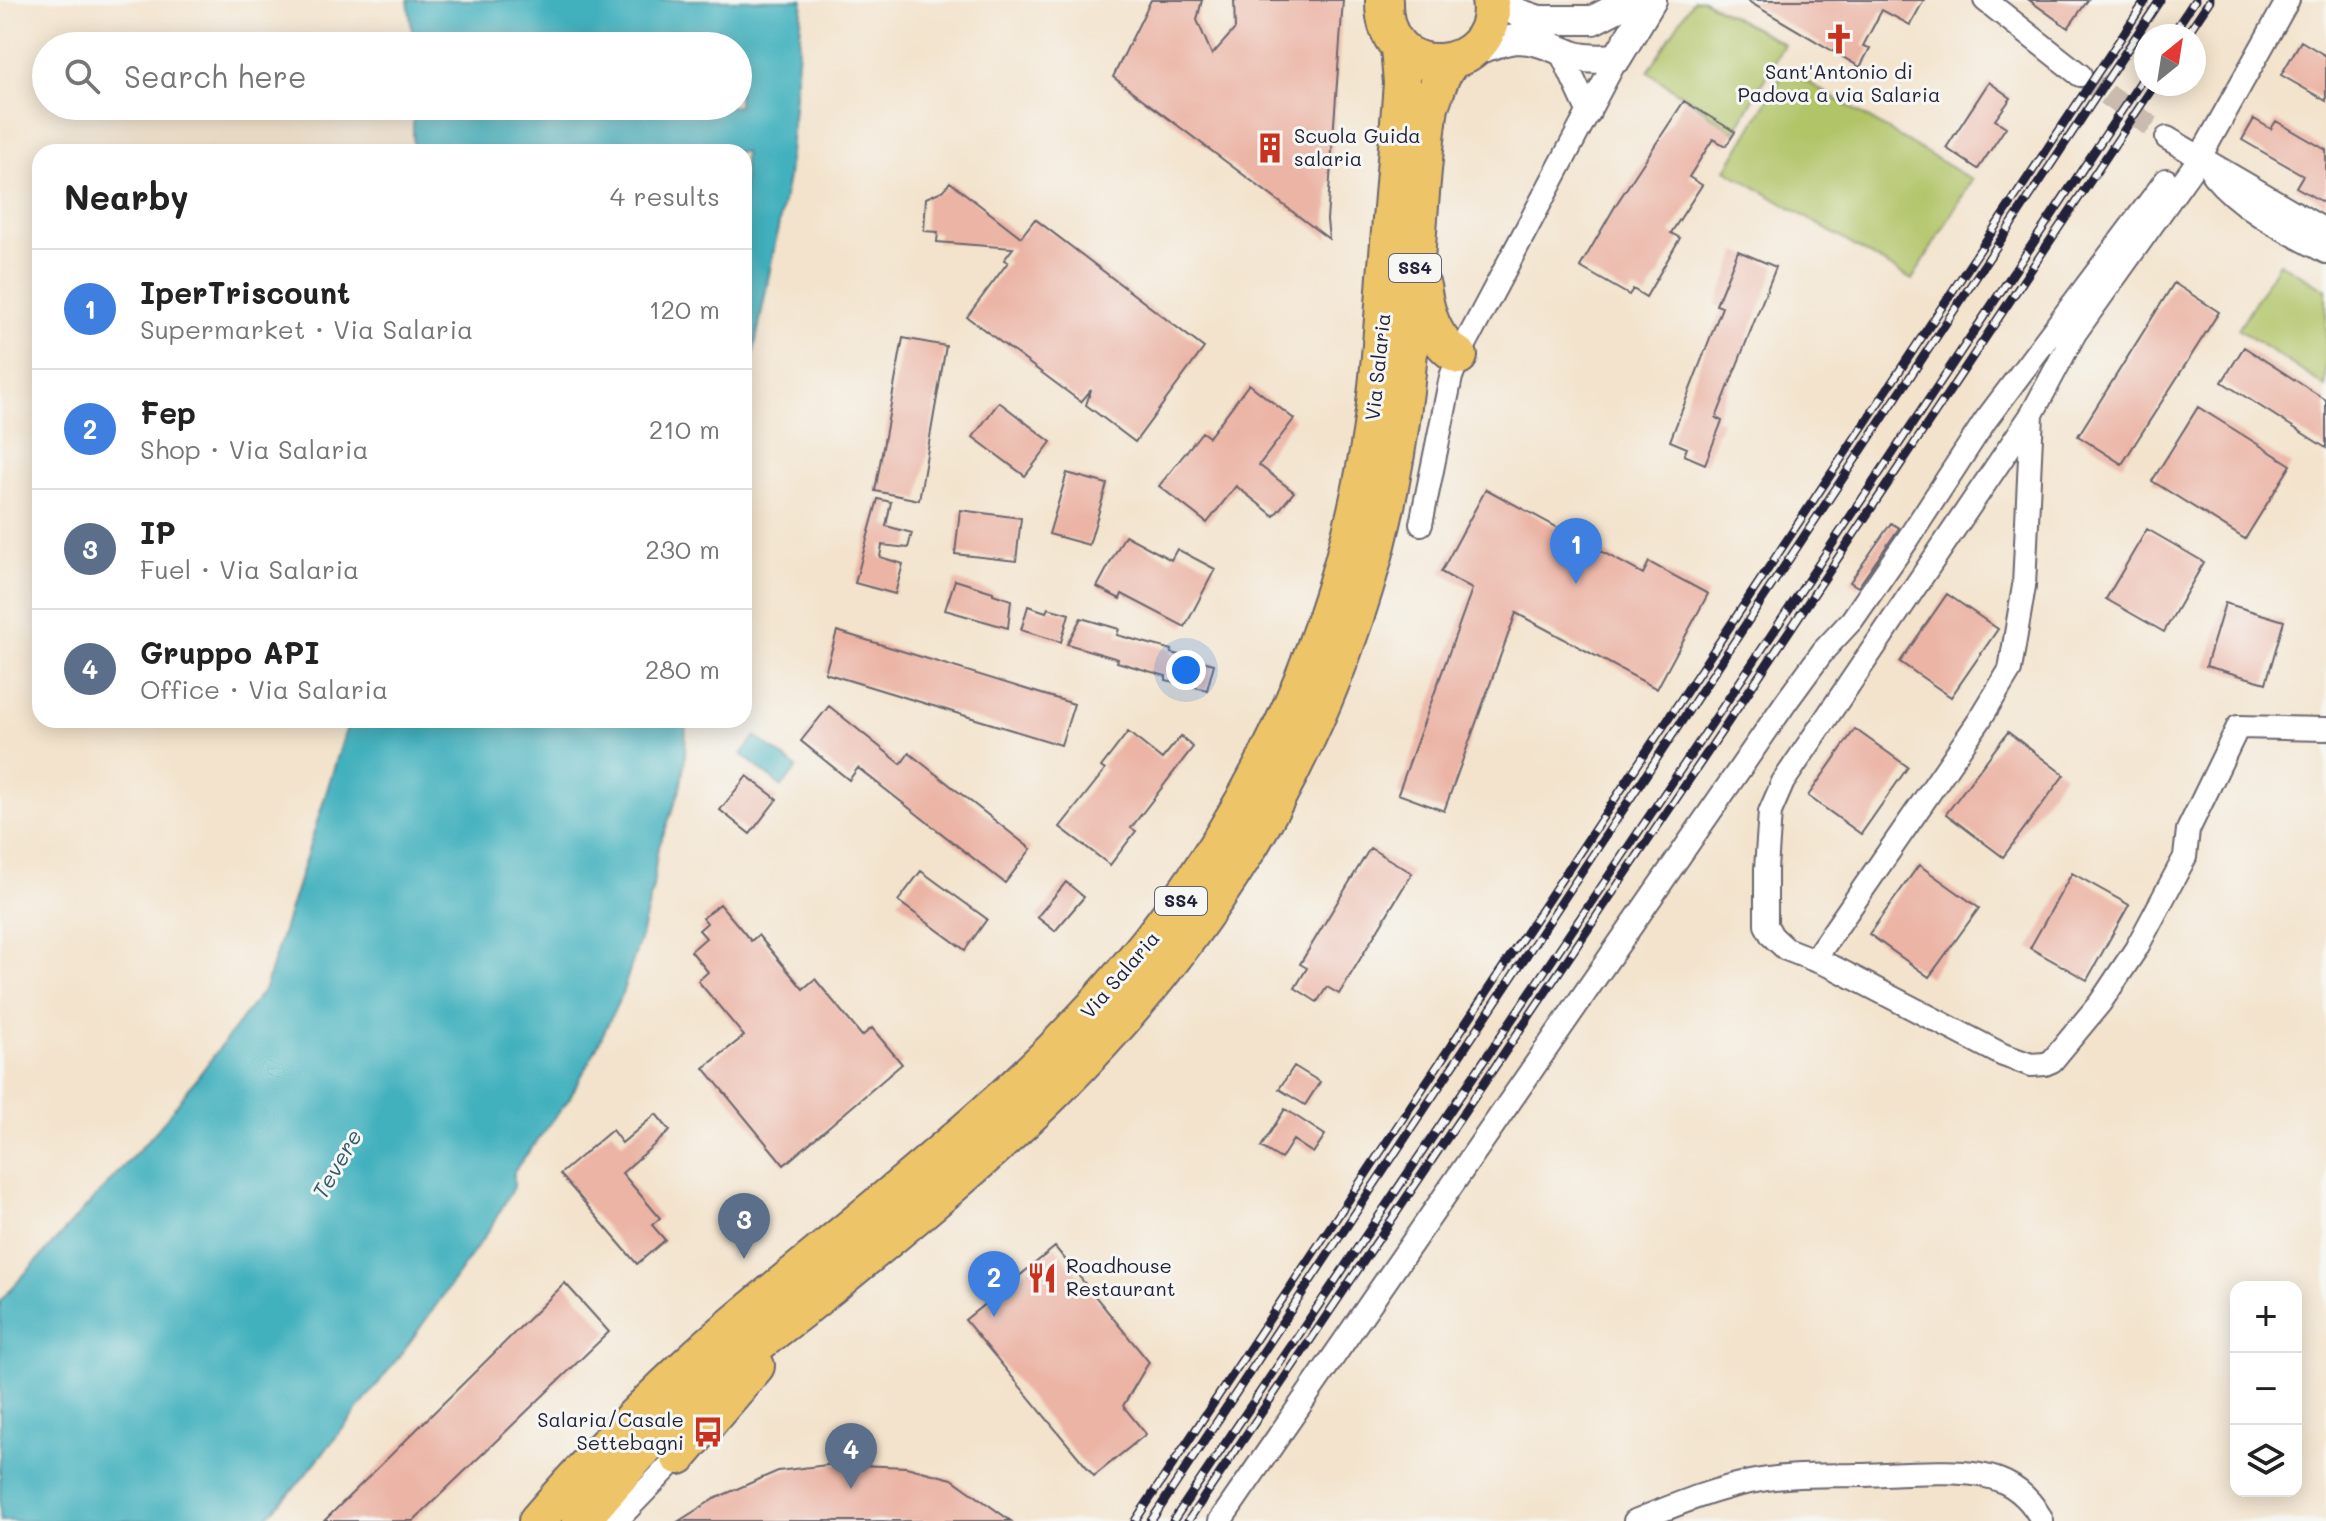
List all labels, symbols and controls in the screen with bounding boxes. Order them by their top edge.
church icon: Sant'Antonio di Padova a via Salaria [1822,22,1856,56]
north arrow [2134,24,2206,96]
search box [32,32,752,120]
icon: search [60,54,104,98]
text: Search here [124,56,307,96]
place label: Sant'Antonio di Padova a via Salaria [1738,58,1940,107]
place label: Scuola Guida salaria [1294,122,1421,171]
building icon: Scuola Guida salaria [1253,131,1287,165]
text: Nearby [64,174,189,219]
text: 4 results [610,179,720,213]
road number: SS4 [1389,254,1441,282]
text: IperTriscount [140,272,350,312]
text: 1 [84,292,96,326]
text: 120 m [649,292,720,326]
text: Supermarket · Via Salaria [140,312,473,346]
street label: Via Salaria [1358,312,1396,422]
text: Fep [140,392,196,432]
text: 2 [83,412,97,446]
text: 210 m [649,412,720,446]
text: Shop · Via Salaria [140,432,369,466]
text: IP [140,512,176,552]
pin: 1 [1550,518,1602,584]
text: 3 [82,532,98,566]
text: 230 m [645,532,720,566]
text: Fuel · Via Salaria [140,552,359,586]
text: Gruppo API [140,632,319,672]
your location [1166,650,1206,690]
text: 4 [82,652,98,686]
text: 280 m [645,652,720,686]
text: Office · Via Salaria [140,672,388,706]
road number: SS4 [1155,887,1207,915]
street label: Via Salaria [1074,925,1164,1024]
water label: Tevere [305,1124,368,1204]
pin: 3 [718,1193,770,1259]
pin: 2 [968,1251,1020,1317]
place label: Roadhouse Restaurant [1066,1252,1176,1301]
restaurant icon: Roadhouse Restaurant [1025,1261,1059,1295]
map controls [2230,1281,2302,1497]
button: + [2230,1281,2302,1353]
button: − [2230,1353,2302,1425]
place label: Salaria/Casale Settebagni [537,1406,684,1455]
bus stop icon: Salaria/Casale Settebagni [691,1415,725,1449]
pin: 4 [825,1423,877,1489]
button: layers [2230,1425,2302,1497]

